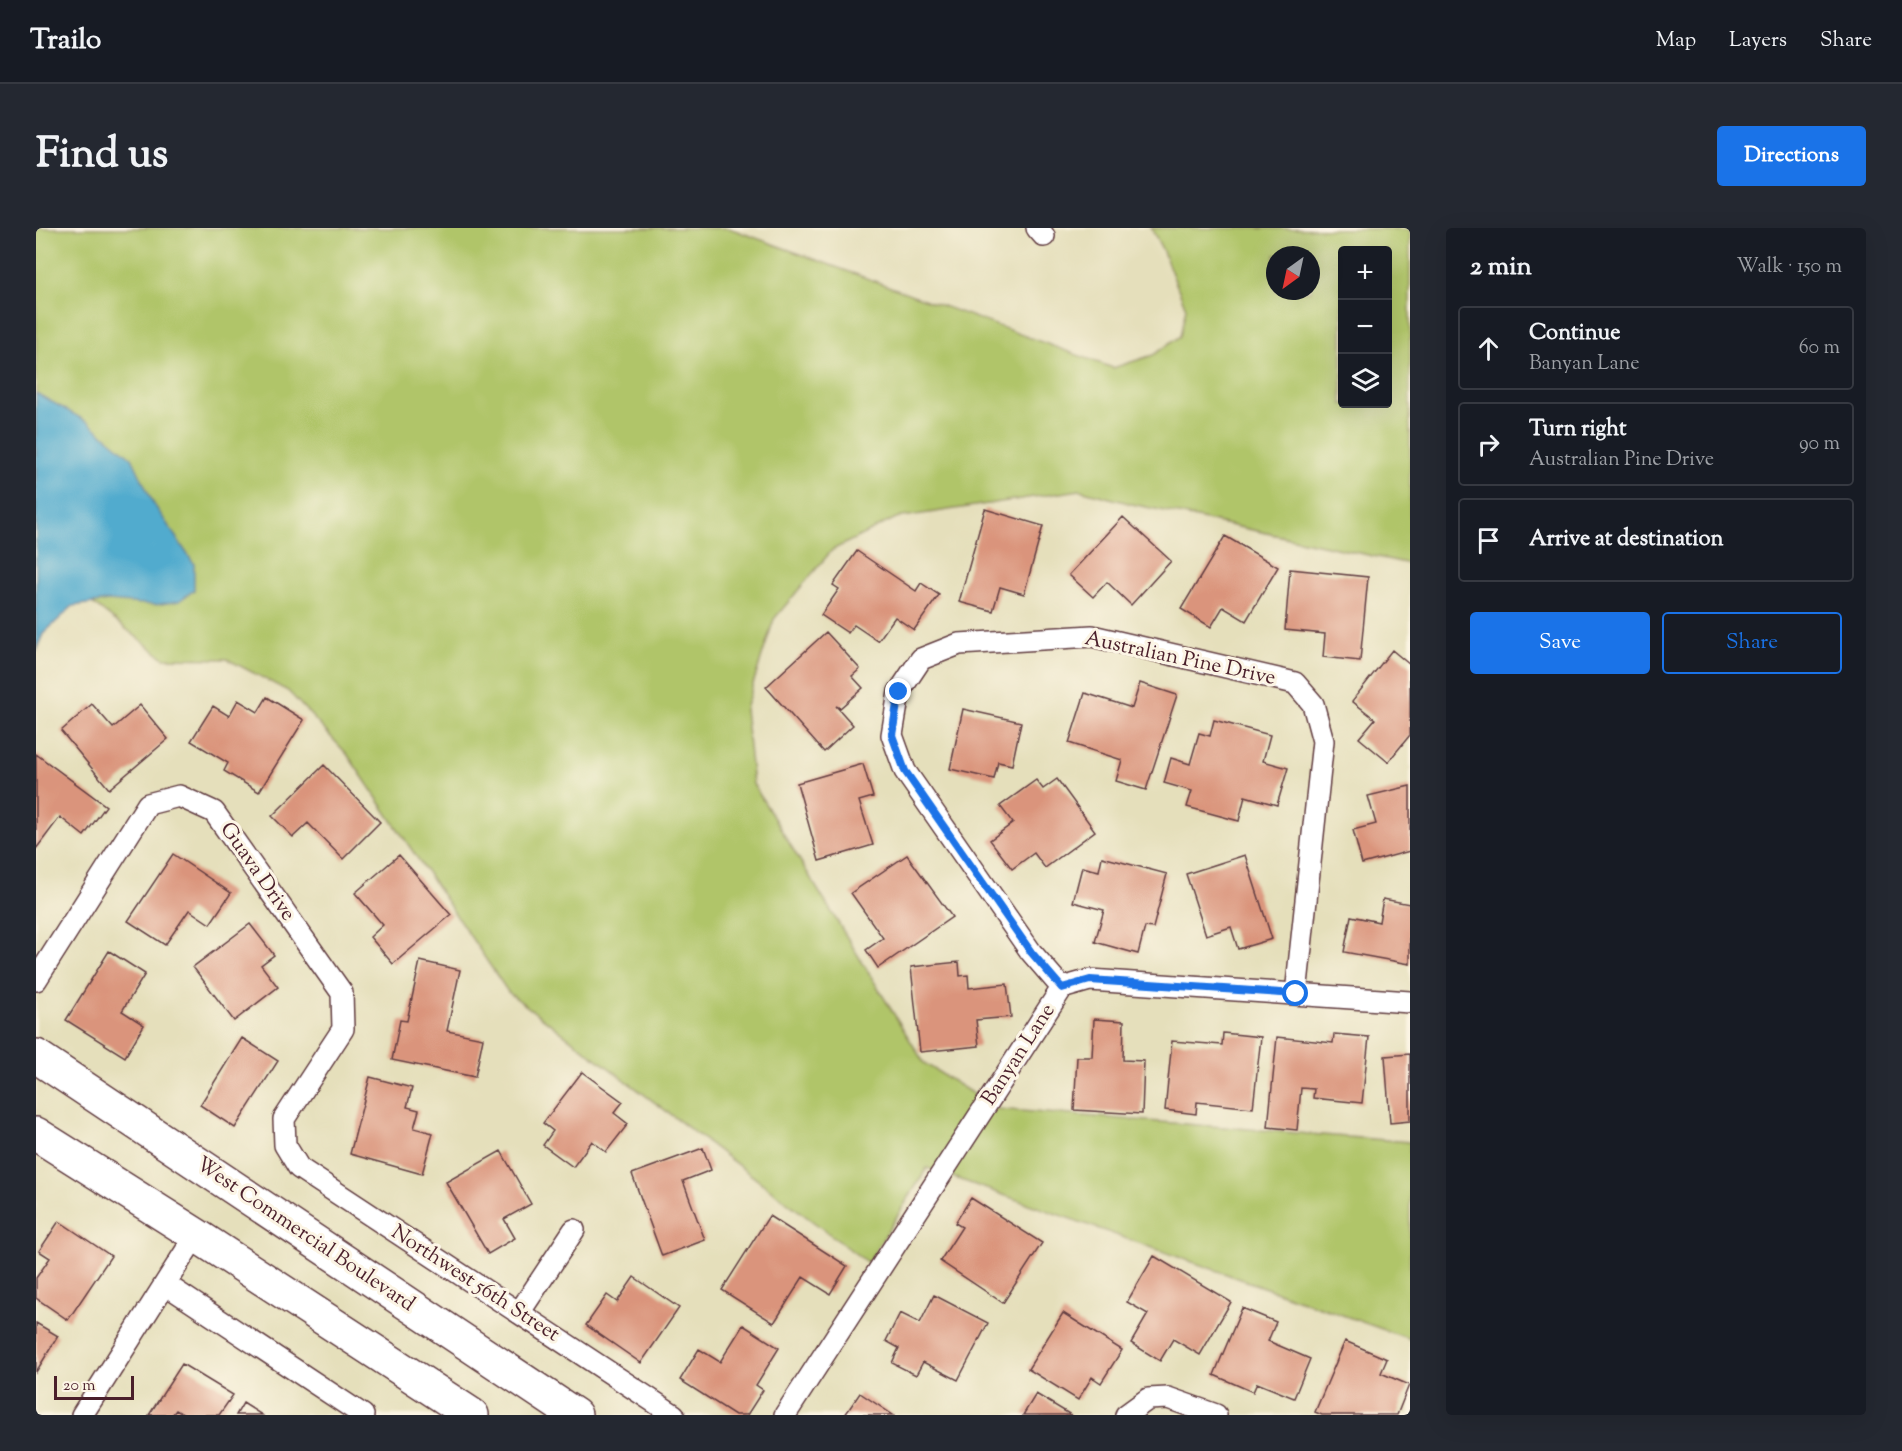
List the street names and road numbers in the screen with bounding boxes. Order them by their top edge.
street label: Australian Pine Drive [1082,624,1278,694]
street label: Guava Drive [212,817,302,927]
street label: Banyan Lane [975,998,1063,1112]
street label: West Commercial Boulevard [189,1150,421,1320]
street label: Northwest 56th Street [385,1218,565,1350]

